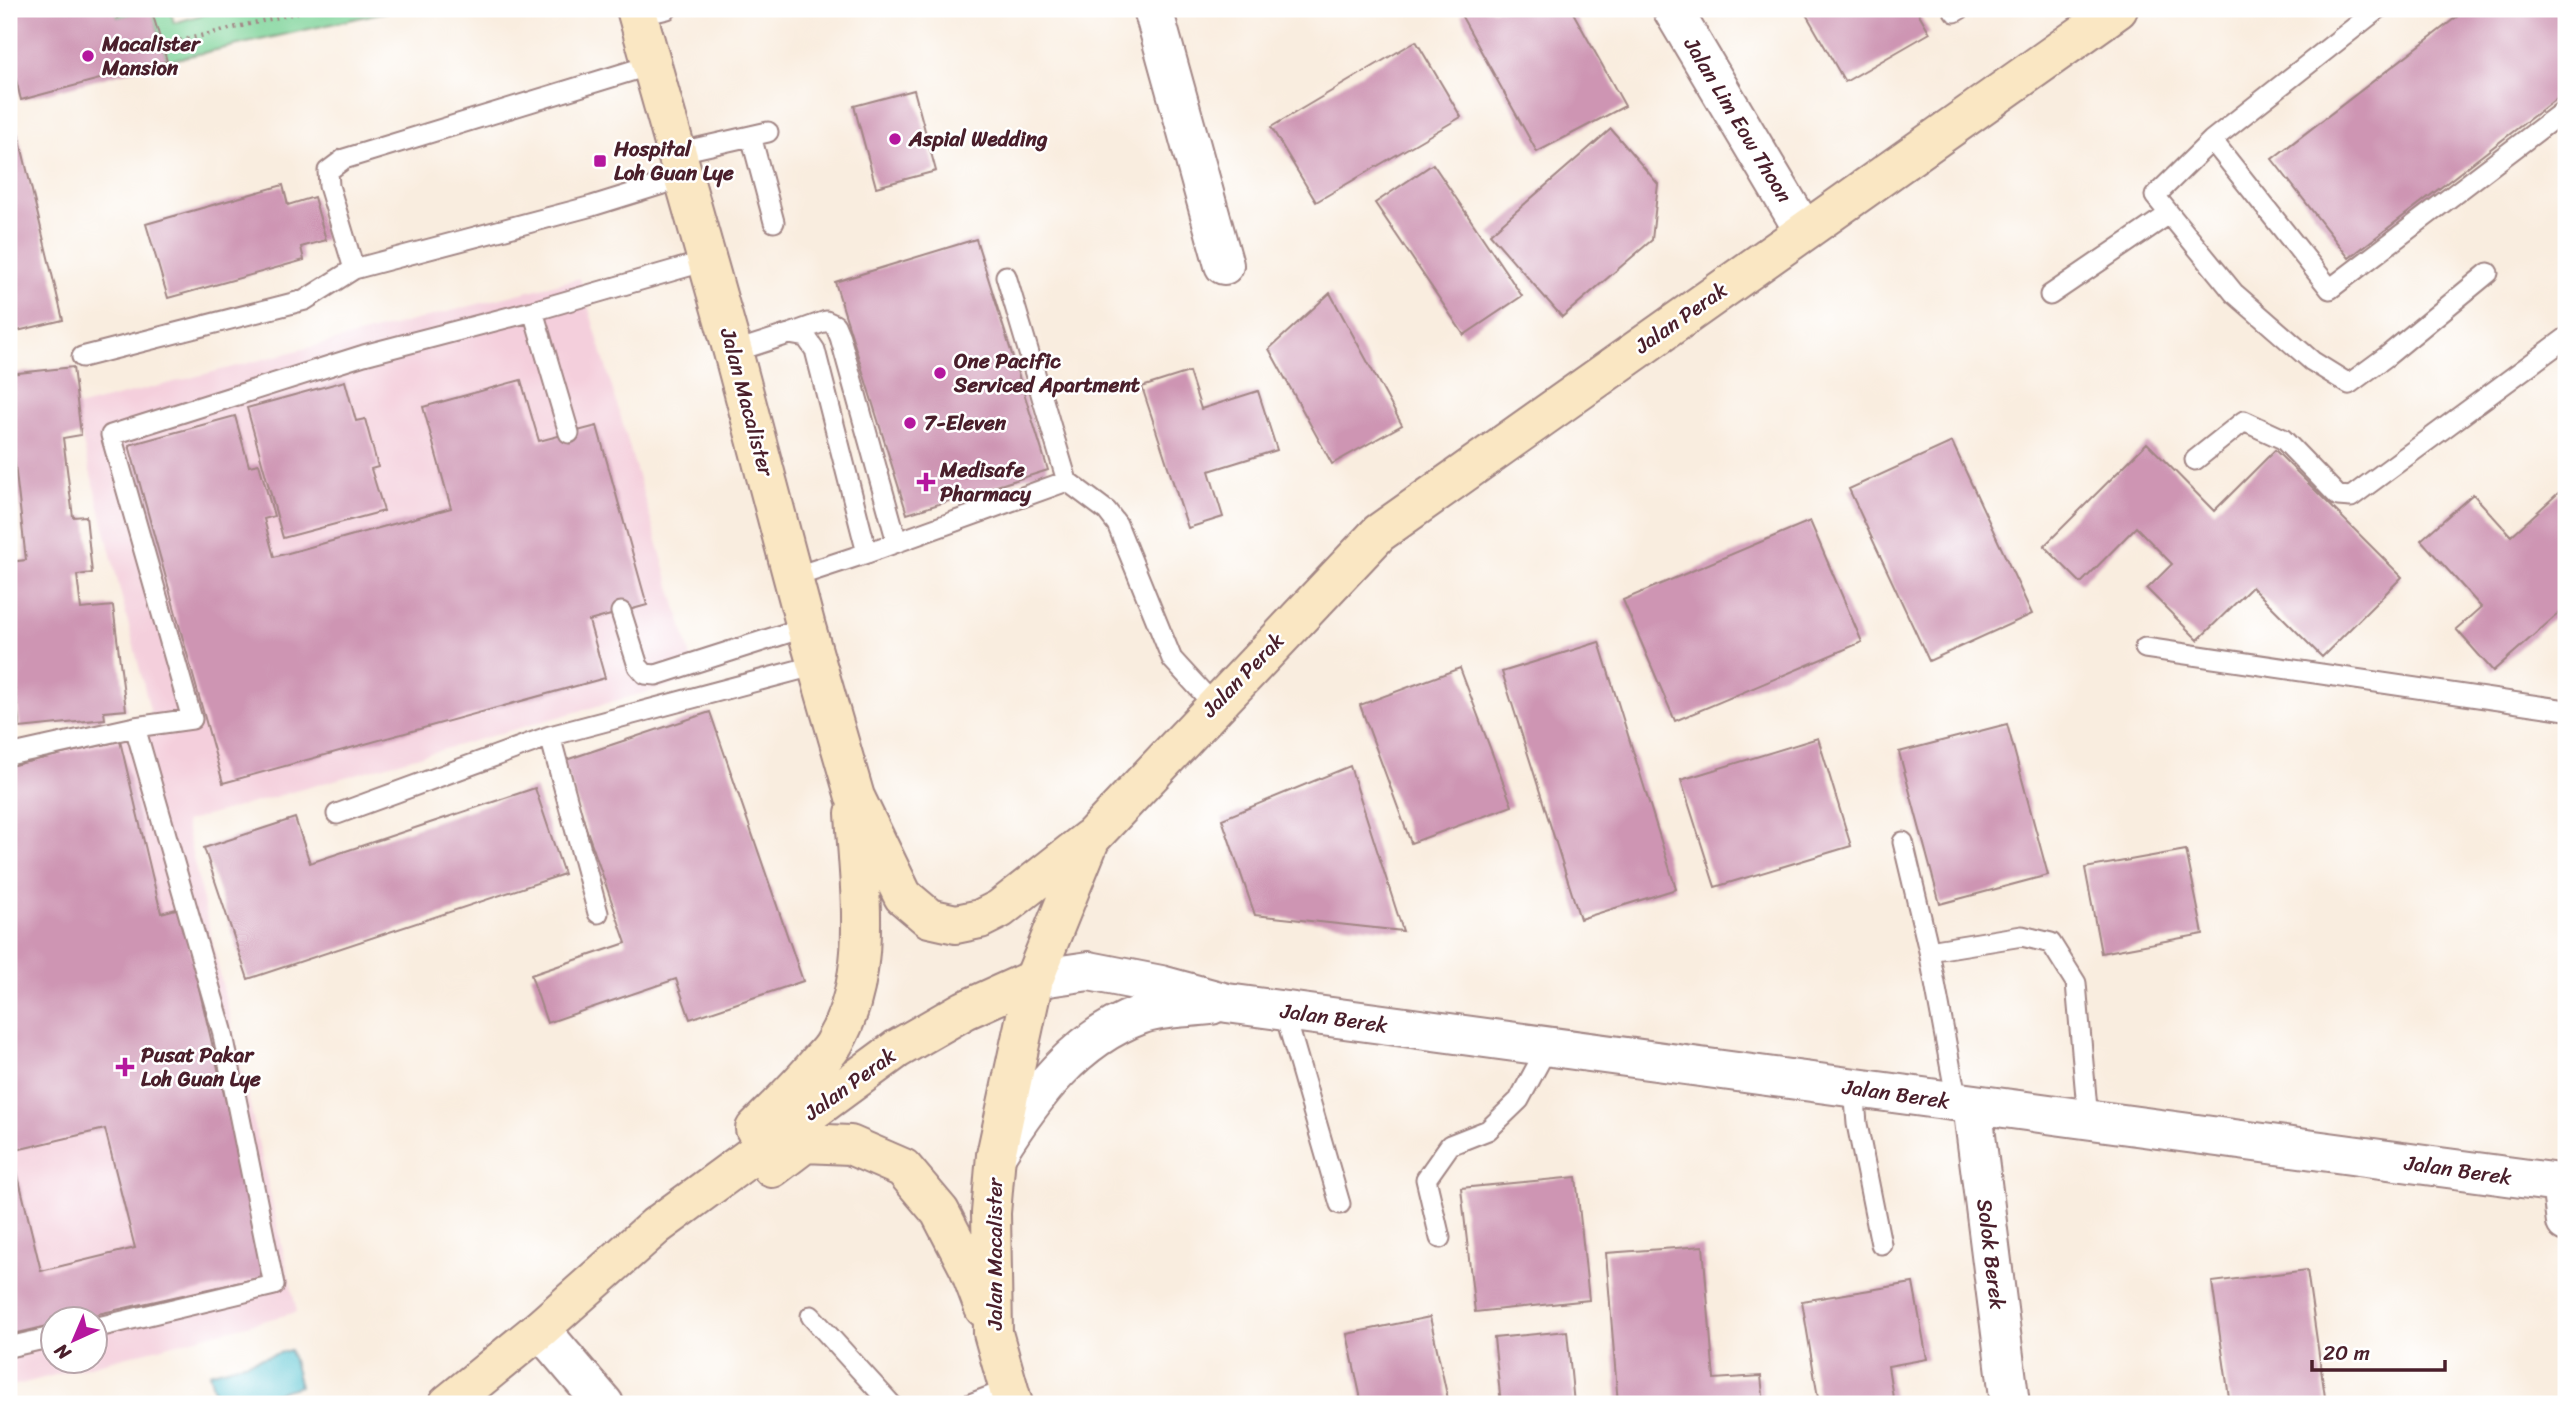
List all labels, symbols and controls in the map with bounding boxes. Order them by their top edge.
place label: Macalister Mansion [101,25,202,87]
street label: Jalan Lim Eow Thoon [1673,29,1803,210]
marker: Macalister Mansion [80,48,96,64]
place label: Aspial Wedding [908,120,1048,158]
place label: Hospital Loh Guan Lye [613,130,734,192]
marker: Aspial Wedding [887,131,903,147]
marker: Hospital Loh Guan Lye [592,153,608,169]
street label: Jalan Perak [1626,271,1736,365]
street label: Jalan Macalister [709,323,785,482]
place label: One Pacific Serviced Apartment [953,342,1141,404]
marker: One Pacific Serviced Apartment [932,365,948,381]
place label: 7-Eleven [924,404,1007,442]
marker: 7-Eleven [902,415,918,431]
place label: Medisafe Pharmacy [939,451,1032,513]
marker: Medisafe Pharmacy [918,474,934,490]
street label: Jalan Perak [1192,623,1294,727]
street label: Jalan Berek [1277,992,1391,1044]
place label: Pusat Pakar Loh Guan Lye [141,1036,261,1098]
street label: Jalan Perak [795,1037,905,1131]
marker: Pusat Pakar Loh Guan Lye [115,1057,135,1077]
street label: Jalan Berek [1839,1068,1953,1120]
street label: Jalan Berek [2401,1144,2515,1196]
street label: Jalan Macalister [976,1177,1014,1331]
street label: Solok Berek [1965,1196,2017,1312]
north arrow [38,1304,108,1374]
scale bar [2312,1329,2446,1373]
text: 20 m [2323,1334,2370,1372]
text: N [46,1335,79,1369]

